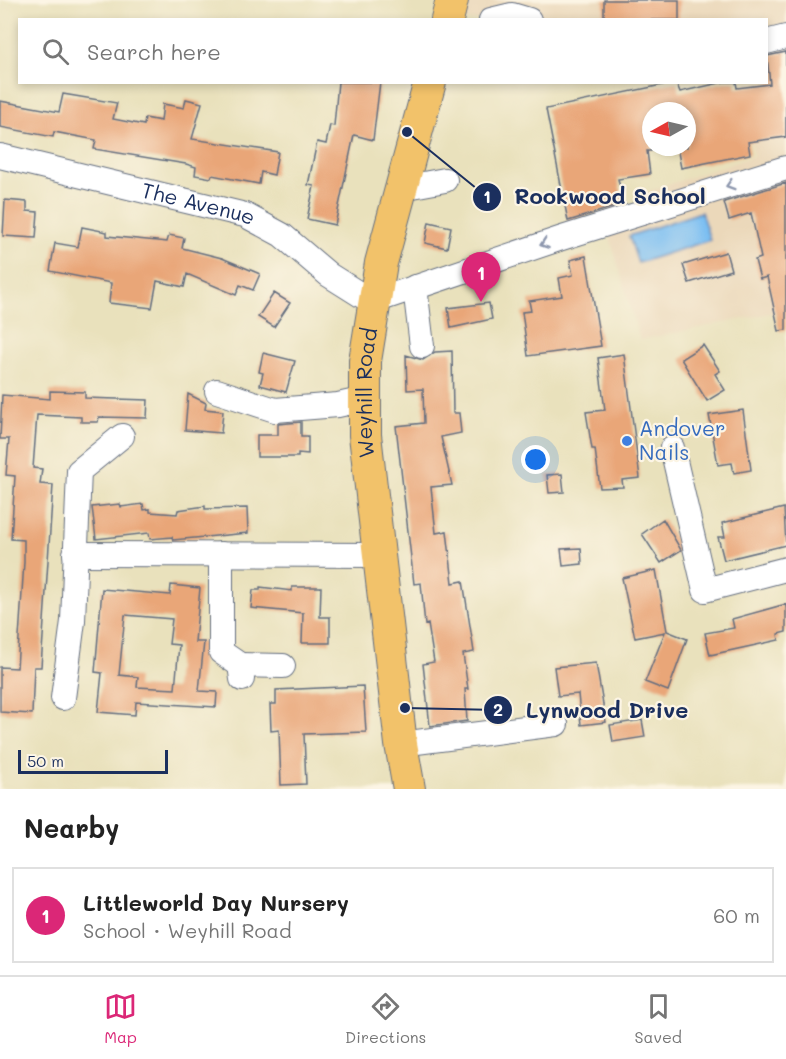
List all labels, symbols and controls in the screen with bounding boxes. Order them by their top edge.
search box [18,18,768,84]
icon: search [39,35,72,68]
text: Search here [87,37,221,66]
north arrow [642,102,696,156]
street label: The Avenue [139,176,261,230]
callout: Rookwood School [472,177,718,217]
one-way arrow [725,178,736,191]
text: Rookwood School [514,181,706,210]
text: 1 [483,184,491,208]
one-way arrow [539,237,550,249]
pin: 1 [462,252,500,302]
street label: Weyhill Road [349,326,382,460]
place label: Andover Nails [639,414,726,465]
marker: Andover Nails [620,434,634,448]
your location [521,445,550,474]
callout: Lynwood Drive [483,690,700,730]
text: Lynwood Drive [526,695,688,724]
text: 2 [493,697,503,721]
scale bar [18,747,168,774]
text: 50 m [27,750,64,771]
text: Nearby [24,811,119,845]
text: Littleworld Day Nursery [83,888,349,917]
text: 1 [41,902,50,928]
text: 60 m [713,902,760,928]
text: School · Weyhill Road [83,917,292,943]
tab: Map [104,990,137,1047]
tab: Directions [345,990,426,1047]
tab: Saved [634,990,682,1047]

